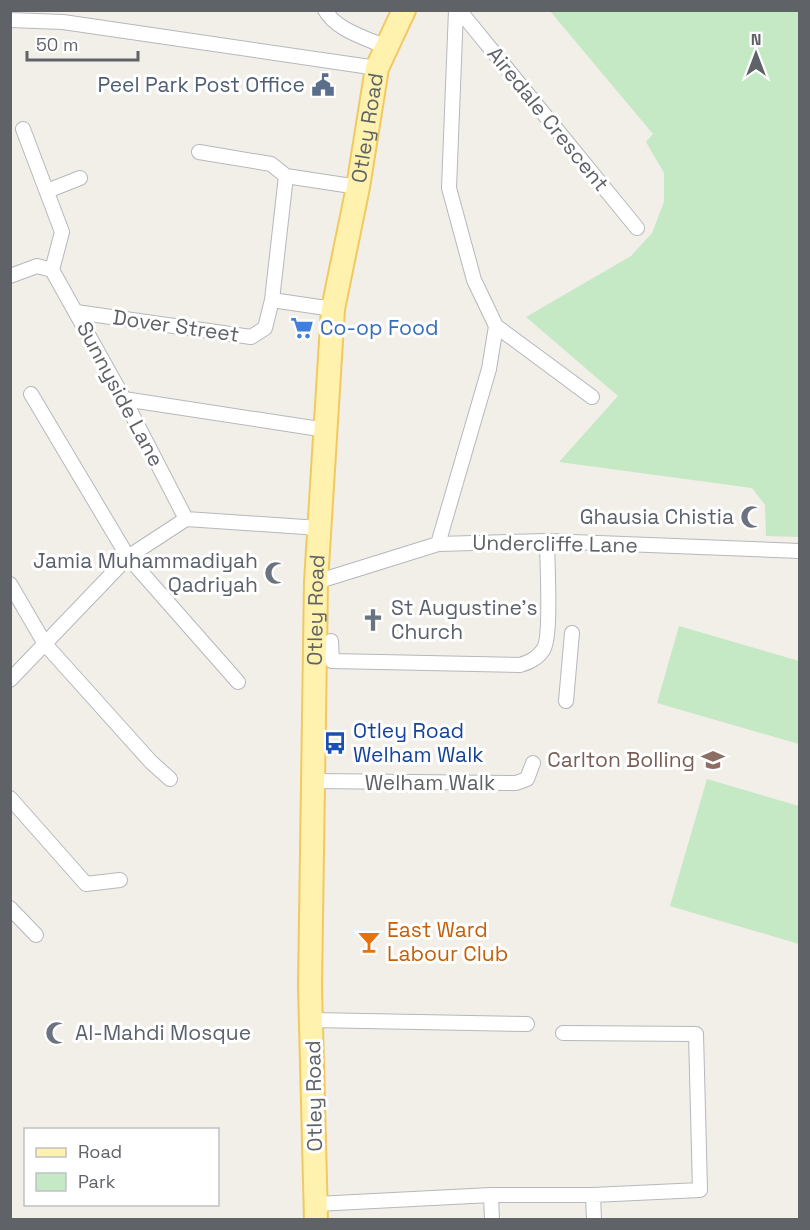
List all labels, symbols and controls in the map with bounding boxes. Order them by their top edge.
scale bar [27,24,138,62]
north arrow [726,24,786,84]
text: N [751,29,761,50]
text: 50 m [36,33,78,56]
street label: Airedale Crescent [482,41,615,197]
place label: Peel Park Post Office [97,71,305,98]
street label: Otley Road [345,71,389,185]
public building icon: Peel Park Post Office [310,72,336,98]
street label: Dover Street [111,303,241,348]
place label: Co-op Food [320,314,439,341]
supermarket icon: Co-op Food [289,315,315,341]
street label: Sunnyside Lane [71,317,170,471]
place label: Ghausia Chistia [580,503,734,530]
mosque icon: Ghausia Chistia [739,504,765,530]
street label: Undercliffe Lane [472,529,638,558]
place label: Jamia Muhammadiyah Qadriyah [33,547,258,598]
street label: Otley Road [301,554,331,666]
mosque icon: Jamia Muhammadiyah Qadriyah [263,560,289,586]
place label: St Augustine's Church [391,594,538,645]
church icon: St Augustine's Church [360,607,386,633]
place label: Otley Road Welham Walk [353,717,484,768]
bus stop icon: Otley Road Welham Walk [322,730,348,756]
place label: Carlton Bolling [547,746,695,773]
school or university icon: Carlton Bolling [700,747,726,773]
street label: Welham Walk [365,769,495,796]
place label: East Ward Labour Club [387,916,508,967]
bar icon: East Ward Labour Club [356,929,382,955]
place label: Al‐Mahdi Mosque [75,1019,251,1046]
mosque icon: Al‐Mahdi Mosque [44,1020,70,1046]
street label: Otley Road [299,1040,328,1152]
legend [24,1128,219,1206]
text: Road [78,1140,122,1163]
text: Park [78,1170,116,1193]

